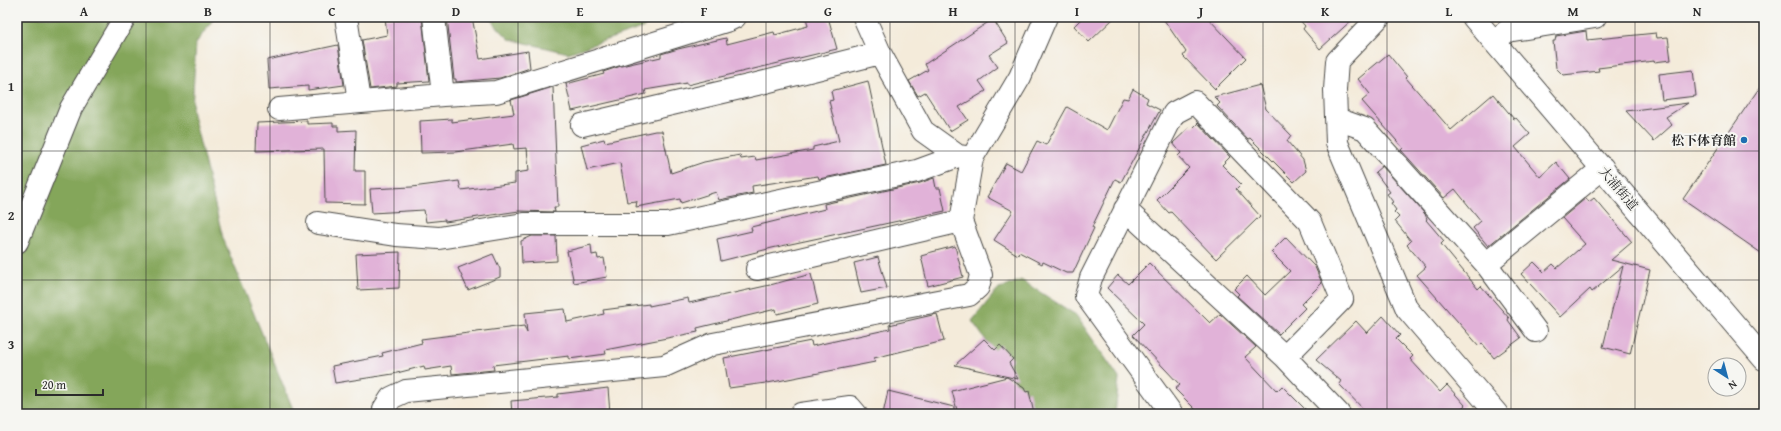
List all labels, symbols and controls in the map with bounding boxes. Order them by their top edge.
text: A [80,2,89,21]
text: B [204,2,212,21]
text: C [328,2,336,21]
text: D [452,2,460,21]
text: E [577,2,584,21]
text: F [701,2,708,21]
text: G [824,2,832,21]
text: H [948,2,958,21]
text: I [1075,2,1079,21]
text: J [1197,2,1204,21]
text: K [1321,2,1330,21]
text: L [1446,2,1453,21]
text: M [1567,2,1579,21]
text: N [1693,2,1702,21]
text: 1 [8,77,14,96]
place label: 松下体育館 [1671,131,1736,150]
marker: 松下体育館 [1739,135,1749,145]
street label: 大浦街道 [1595,162,1643,214]
text: 2 [8,206,15,225]
text: 3 [8,335,14,354]
north arrow [1707,357,1747,397]
scale bar [36,371,103,397]
text: 20 m [42,376,66,393]
text: N [1725,376,1741,394]

